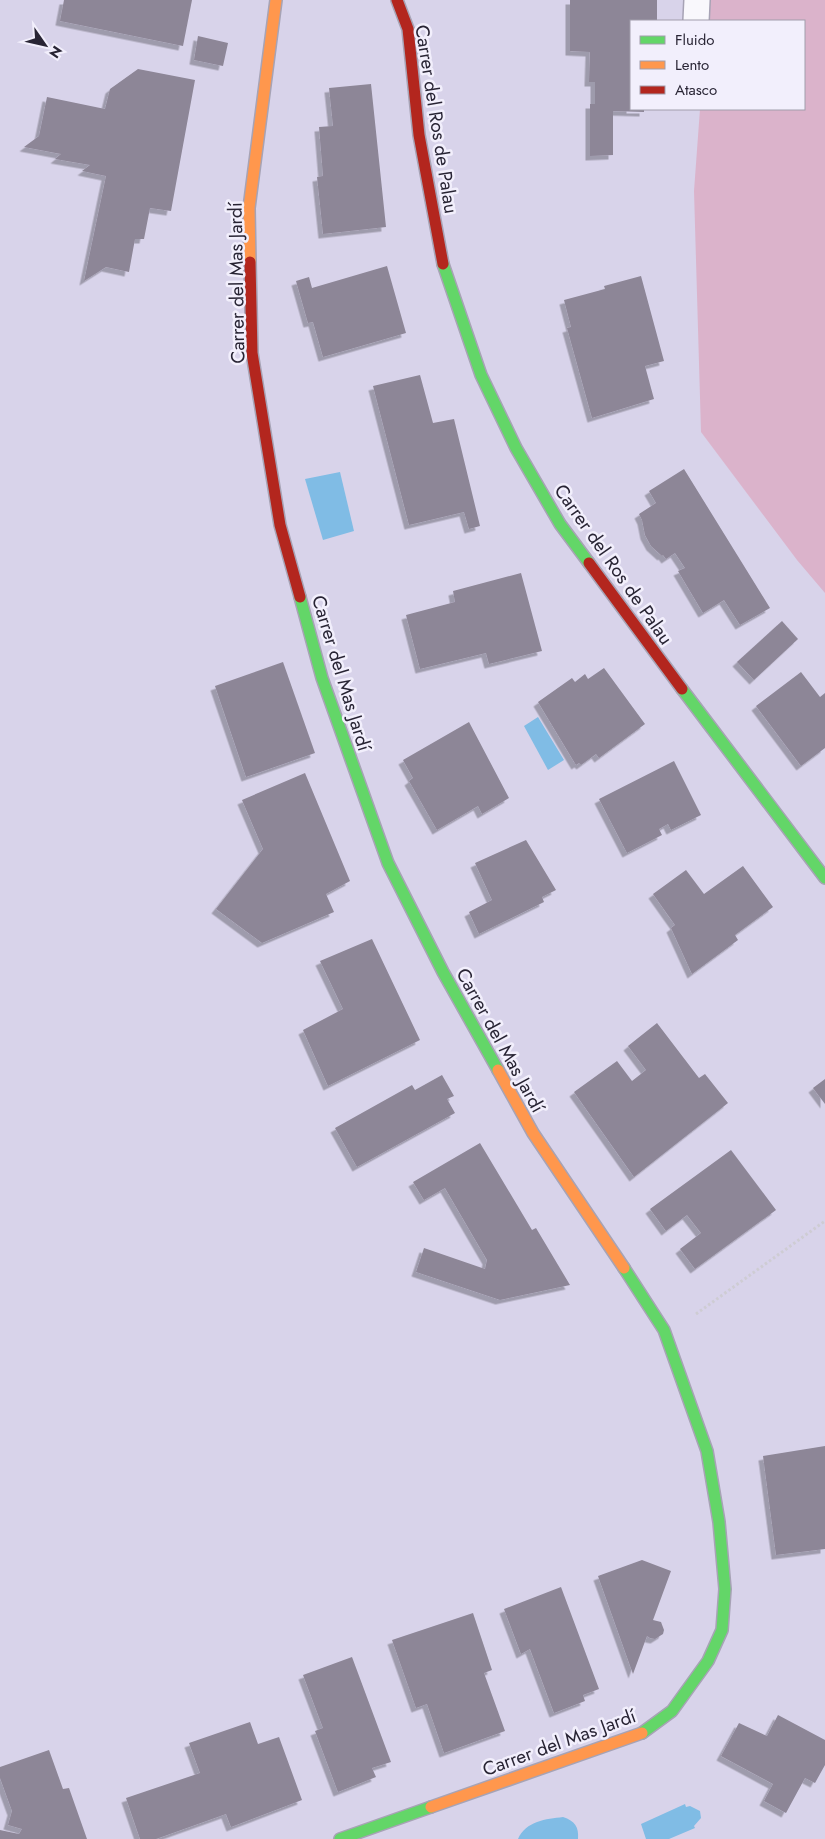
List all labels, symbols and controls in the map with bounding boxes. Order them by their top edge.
north arrow [20,20,70,70]
legend [630,20,805,110]
street label: Carrer del Ros de Palau [408,23,465,215]
text: Fluido [675,29,714,51]
text: N [44,42,67,62]
text: Lento [675,54,709,76]
text: Atasco [675,79,717,101]
street label: Carrer del Mas Jardí [222,201,251,364]
street label: Carrer del Ros de Palau [548,478,679,650]
street label: Carrer del Mas Jardí [305,592,378,755]
street label: Carrer del Mas Jardí [450,963,552,1118]
street label: Carrer del Mas Jardí [479,1702,641,1783]

